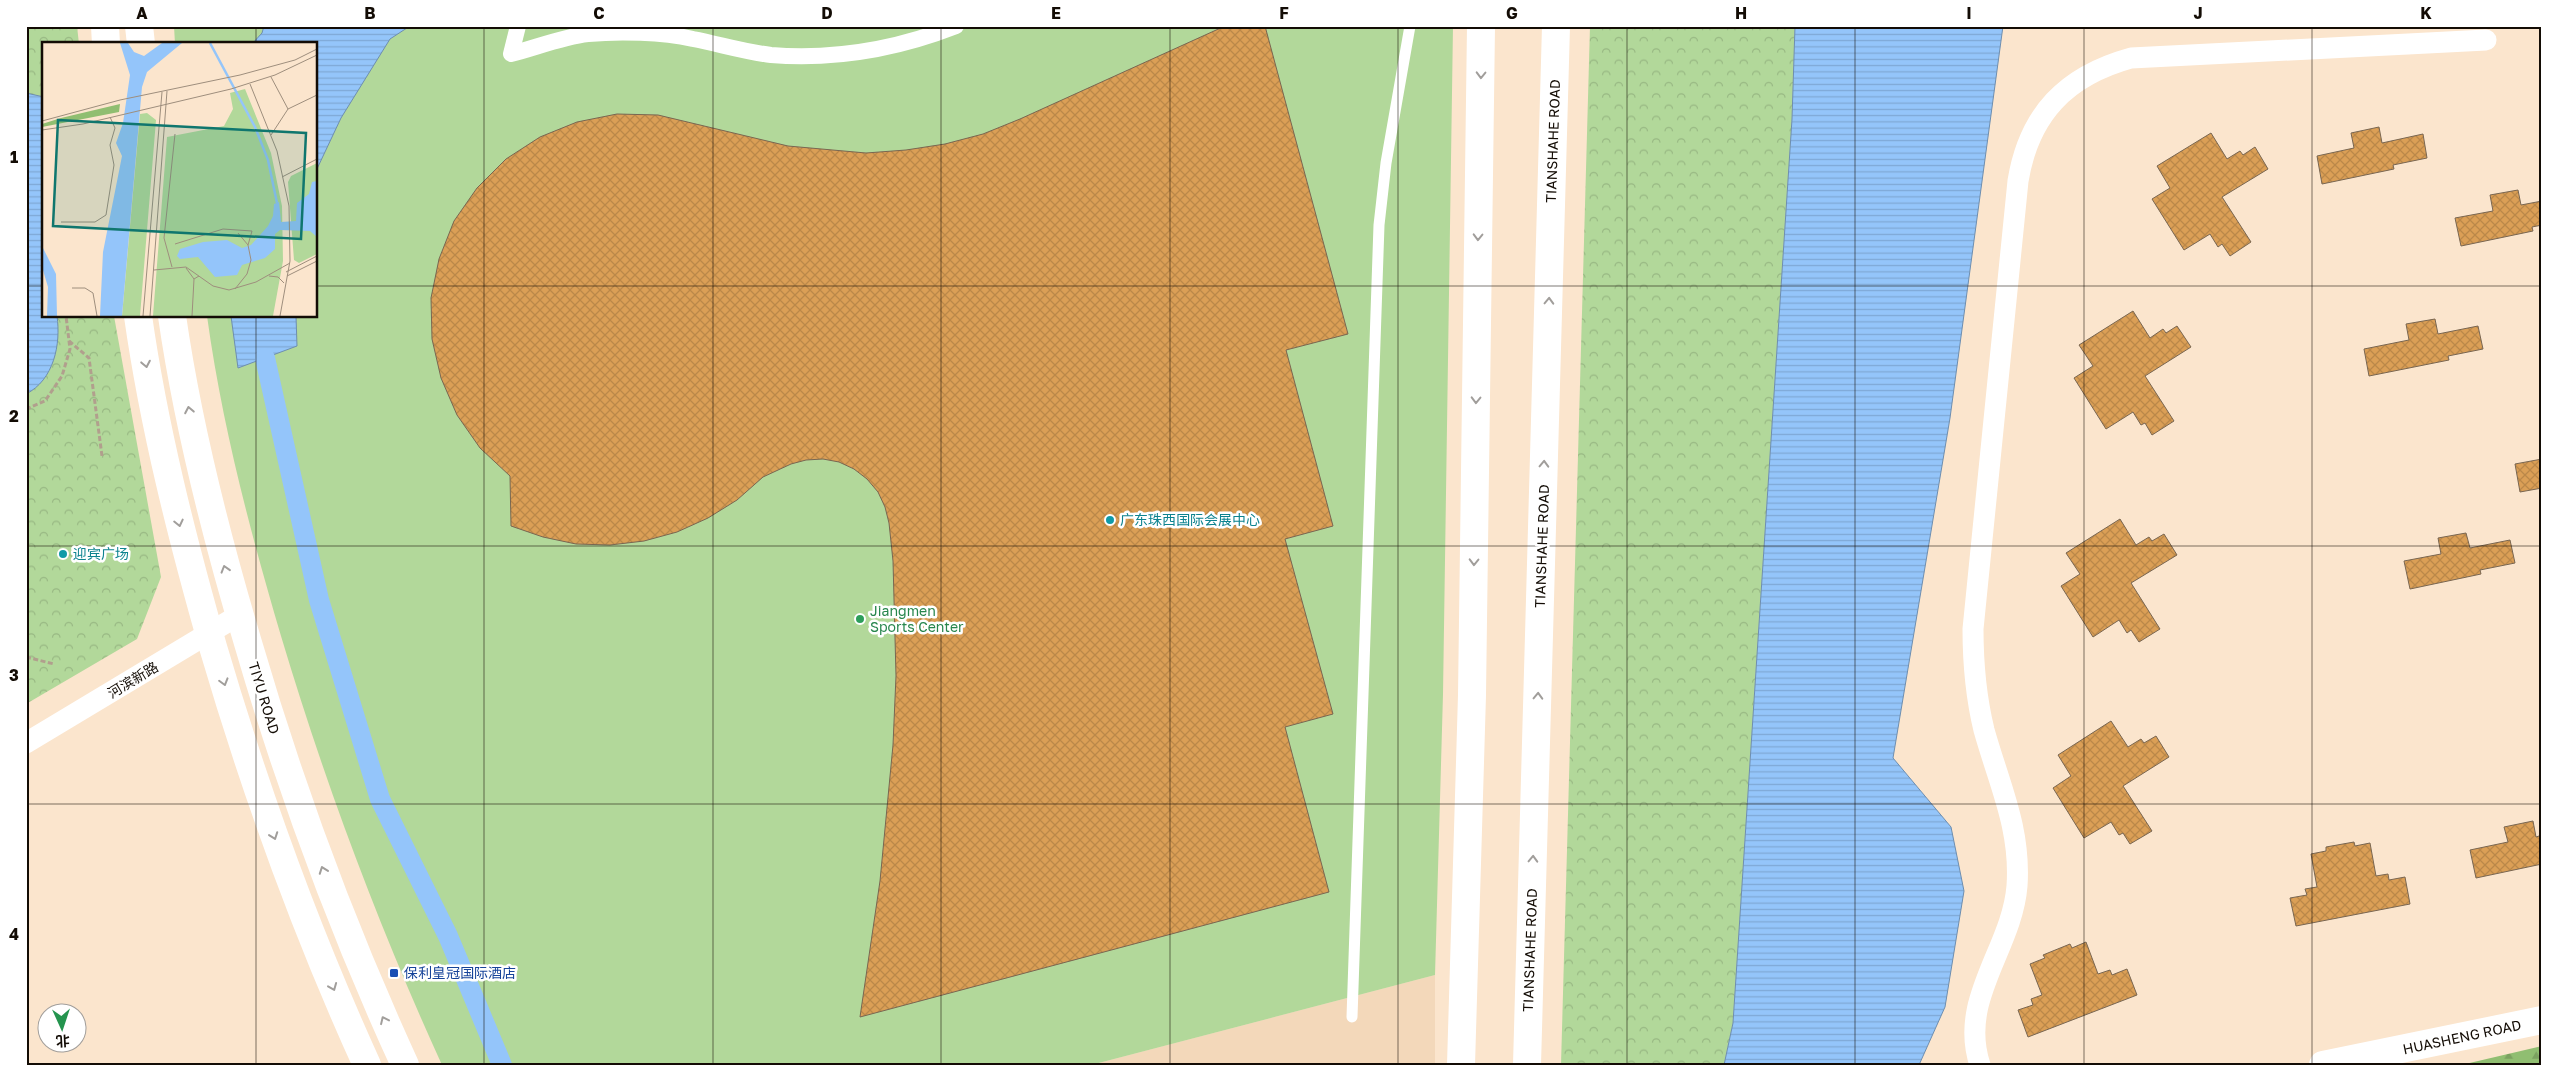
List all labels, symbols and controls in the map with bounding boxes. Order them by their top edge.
text: A [136,3,148,23]
text: B [364,3,376,23]
text: C [593,3,605,23]
text: D [821,3,833,23]
text: E [1051,3,1061,23]
text: F [1279,3,1289,23]
text: G [1506,3,1518,23]
text: H [1735,3,1747,23]
text: I [1966,3,1972,23]
text: J [2193,3,2203,23]
text: K [2420,3,2432,23]
inset map [42,42,318,318]
one-way arrow [1476,72,1486,79]
street label: TIANSHAHE ROAD [1542,79,1563,203]
text: 1 [10,147,18,167]
one-way arrow [1473,234,1484,242]
one-way arrow [1543,297,1554,305]
one-way arrow [140,360,150,369]
one-way arrow [1471,396,1481,404]
text: 2 [9,406,19,426]
one-way arrow [185,406,195,415]
one-way arrow [1539,459,1549,467]
street label: TIANSHAHE ROAD [1531,484,1552,608]
place label: 广东珠西国际会展中心 [1120,511,1260,528]
marker: 广东珠西国际会展中心 [1104,514,1116,526]
one-way arrow [173,519,184,528]
place label: 迎宾广场 [73,545,129,562]
marker: 迎宾广场 [57,548,69,560]
one-way arrow [1469,559,1479,567]
one-way arrow [221,565,231,573]
place label: Jiangmen Sports Center [870,602,964,635]
marker: Jiangmen Sports Center [854,613,866,625]
street label: 河滨新路 [104,658,161,701]
street label: TIYU ROAD [245,660,284,736]
text: 3 [9,665,19,685]
one-way arrow [218,677,228,685]
one-way arrow [1532,692,1543,700]
one-way arrow [268,831,278,840]
one-way arrow [1528,854,1538,862]
one-way arrow [319,866,329,875]
street label: TIANSHAHE ROAD [1519,888,1540,1012]
text: 4 [9,924,19,944]
place label: 保利皇冠国际酒店 [404,964,516,981]
marker: 保利皇冠国际酒店 [388,967,400,979]
one-way arrow [327,982,338,991]
north arrow [38,1004,88,1054]
one-way arrow [380,1016,391,1025]
street label: HUASHENG ROAD [2401,1016,2523,1057]
text: 北 [55,1033,70,1050]

